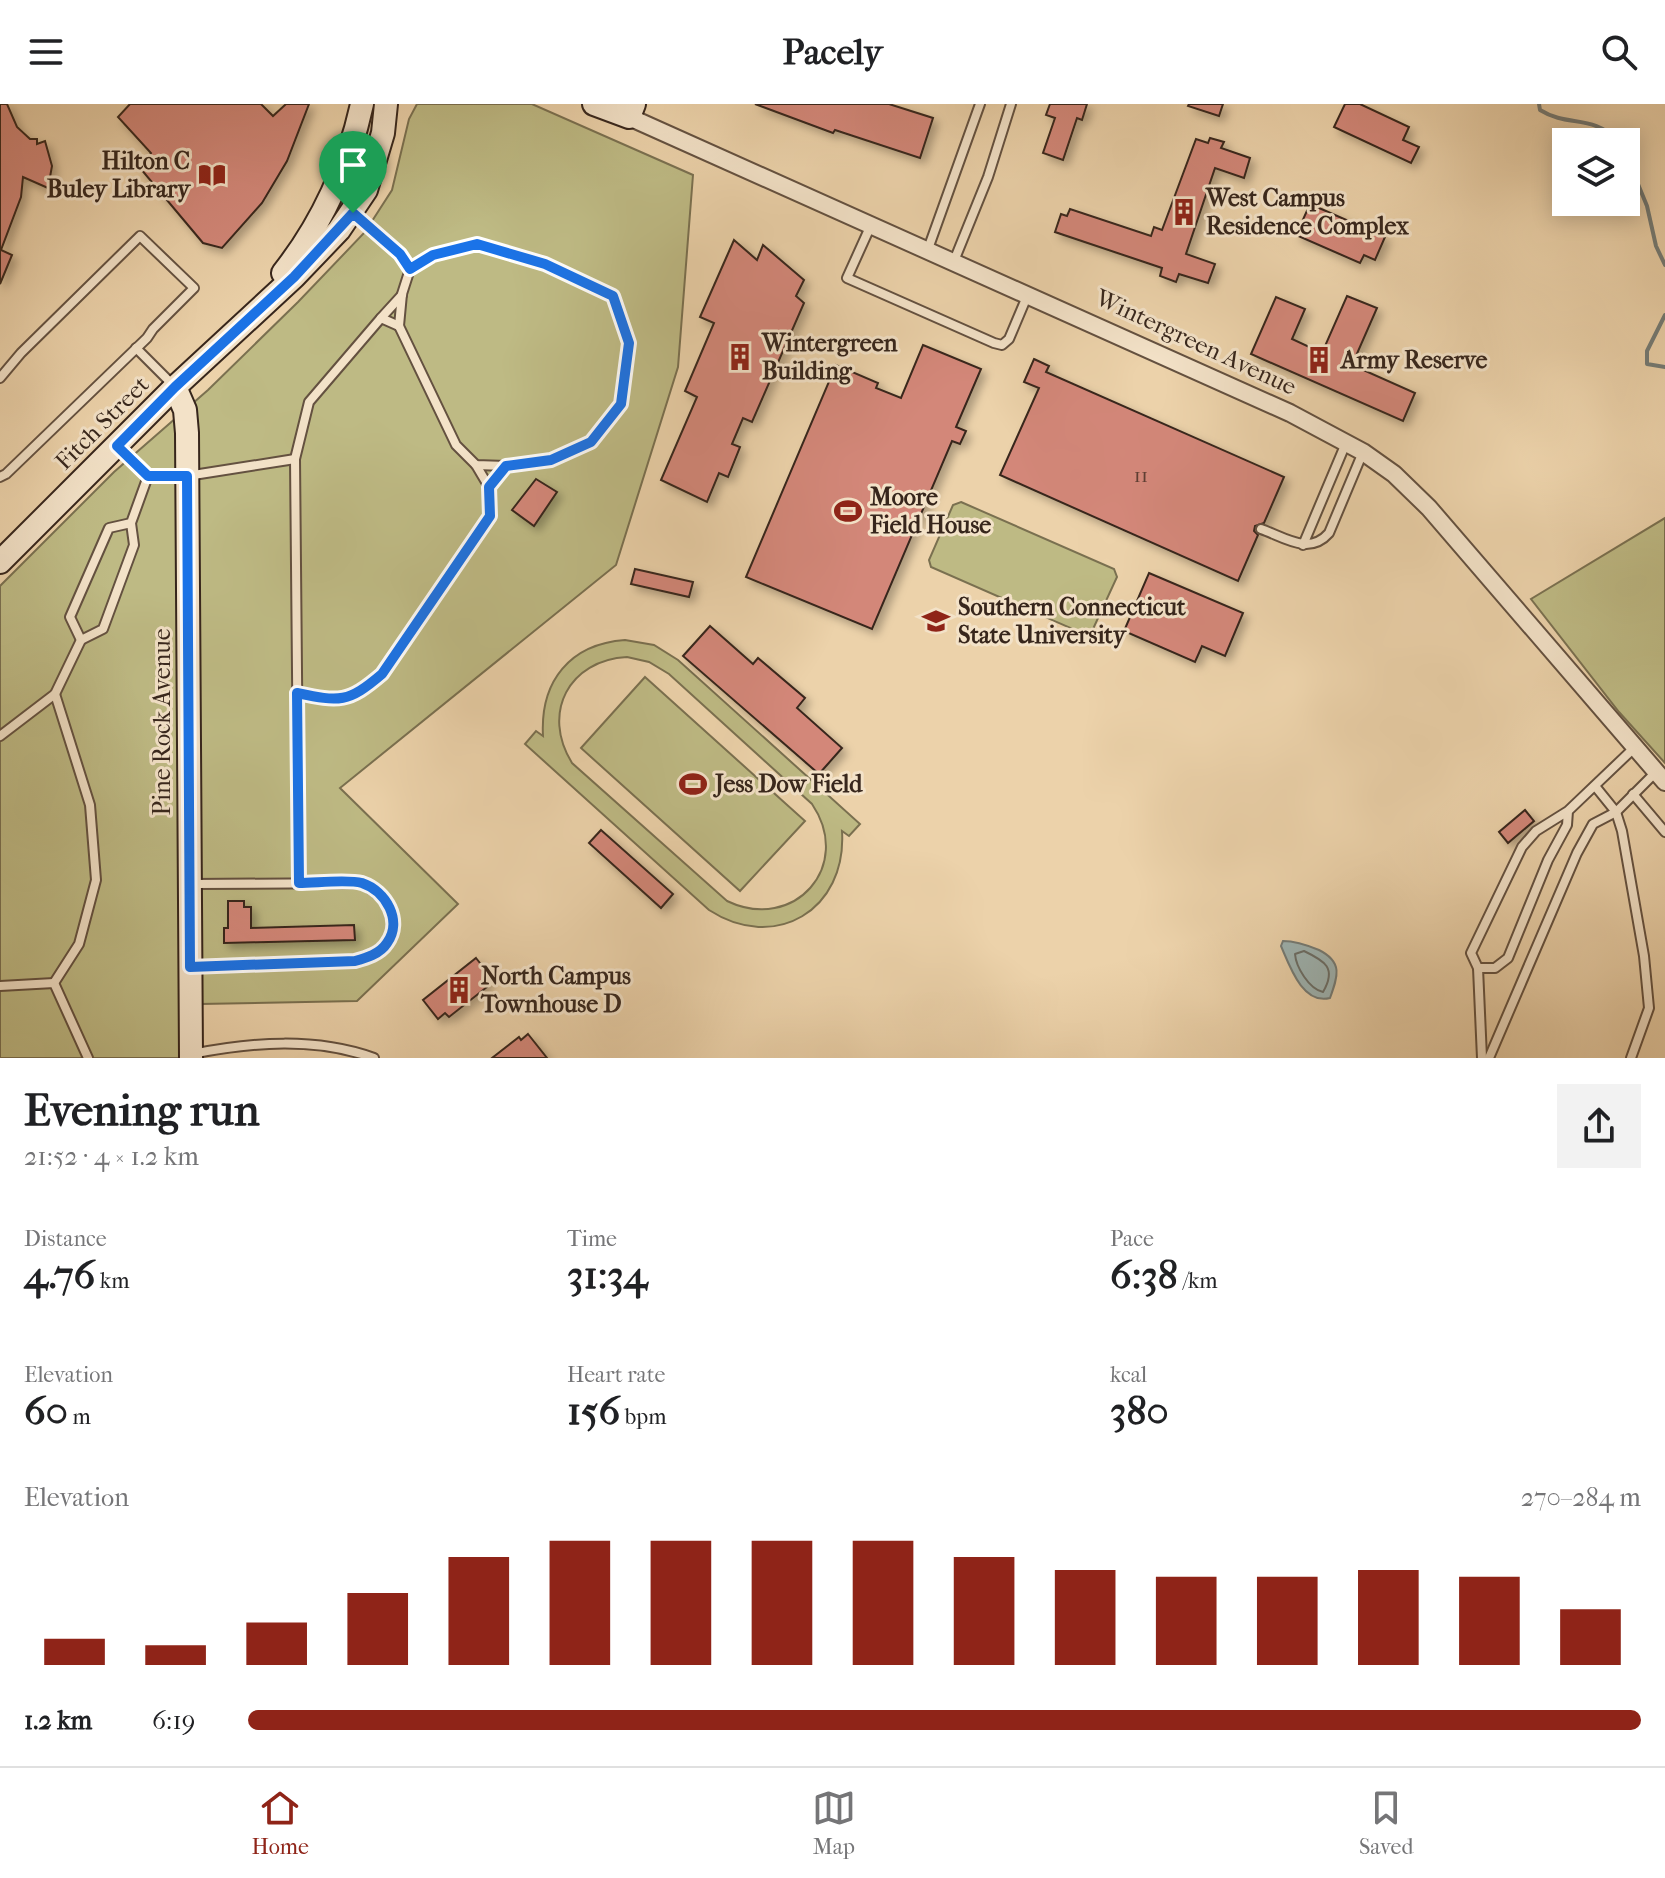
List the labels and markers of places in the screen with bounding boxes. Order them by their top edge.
pin [319,131,387,213]
place label: Hilton C Buley Library [47,147,191,203]
library icon: Hilton C Buley Library [197,160,227,190]
place label: West Campus Residence Complex [1205,184,1409,240]
building icon: West Campus Residence Complex [1169,197,1199,227]
place label: Wintergreen Building [761,329,899,385]
building icon: Wintergreen Building [725,342,755,372]
building icon: Army Reserve [1304,345,1334,375]
place label: Army Reserve [1339,346,1487,374]
place label: Moore Field House [869,483,991,539]
sports icon: Moore Field House [833,496,863,526]
place label: Southern Connecticut State University [958,593,1186,649]
school or university icon: Southern Connecticut State University [921,606,951,636]
sports icon: Jess Dow Field [678,769,708,799]
place label: Jess Dow Field [713,770,863,798]
place label: North Campus Townhouse D [480,962,631,1018]
building icon: North Campus Townhouse D [444,975,474,1005]

